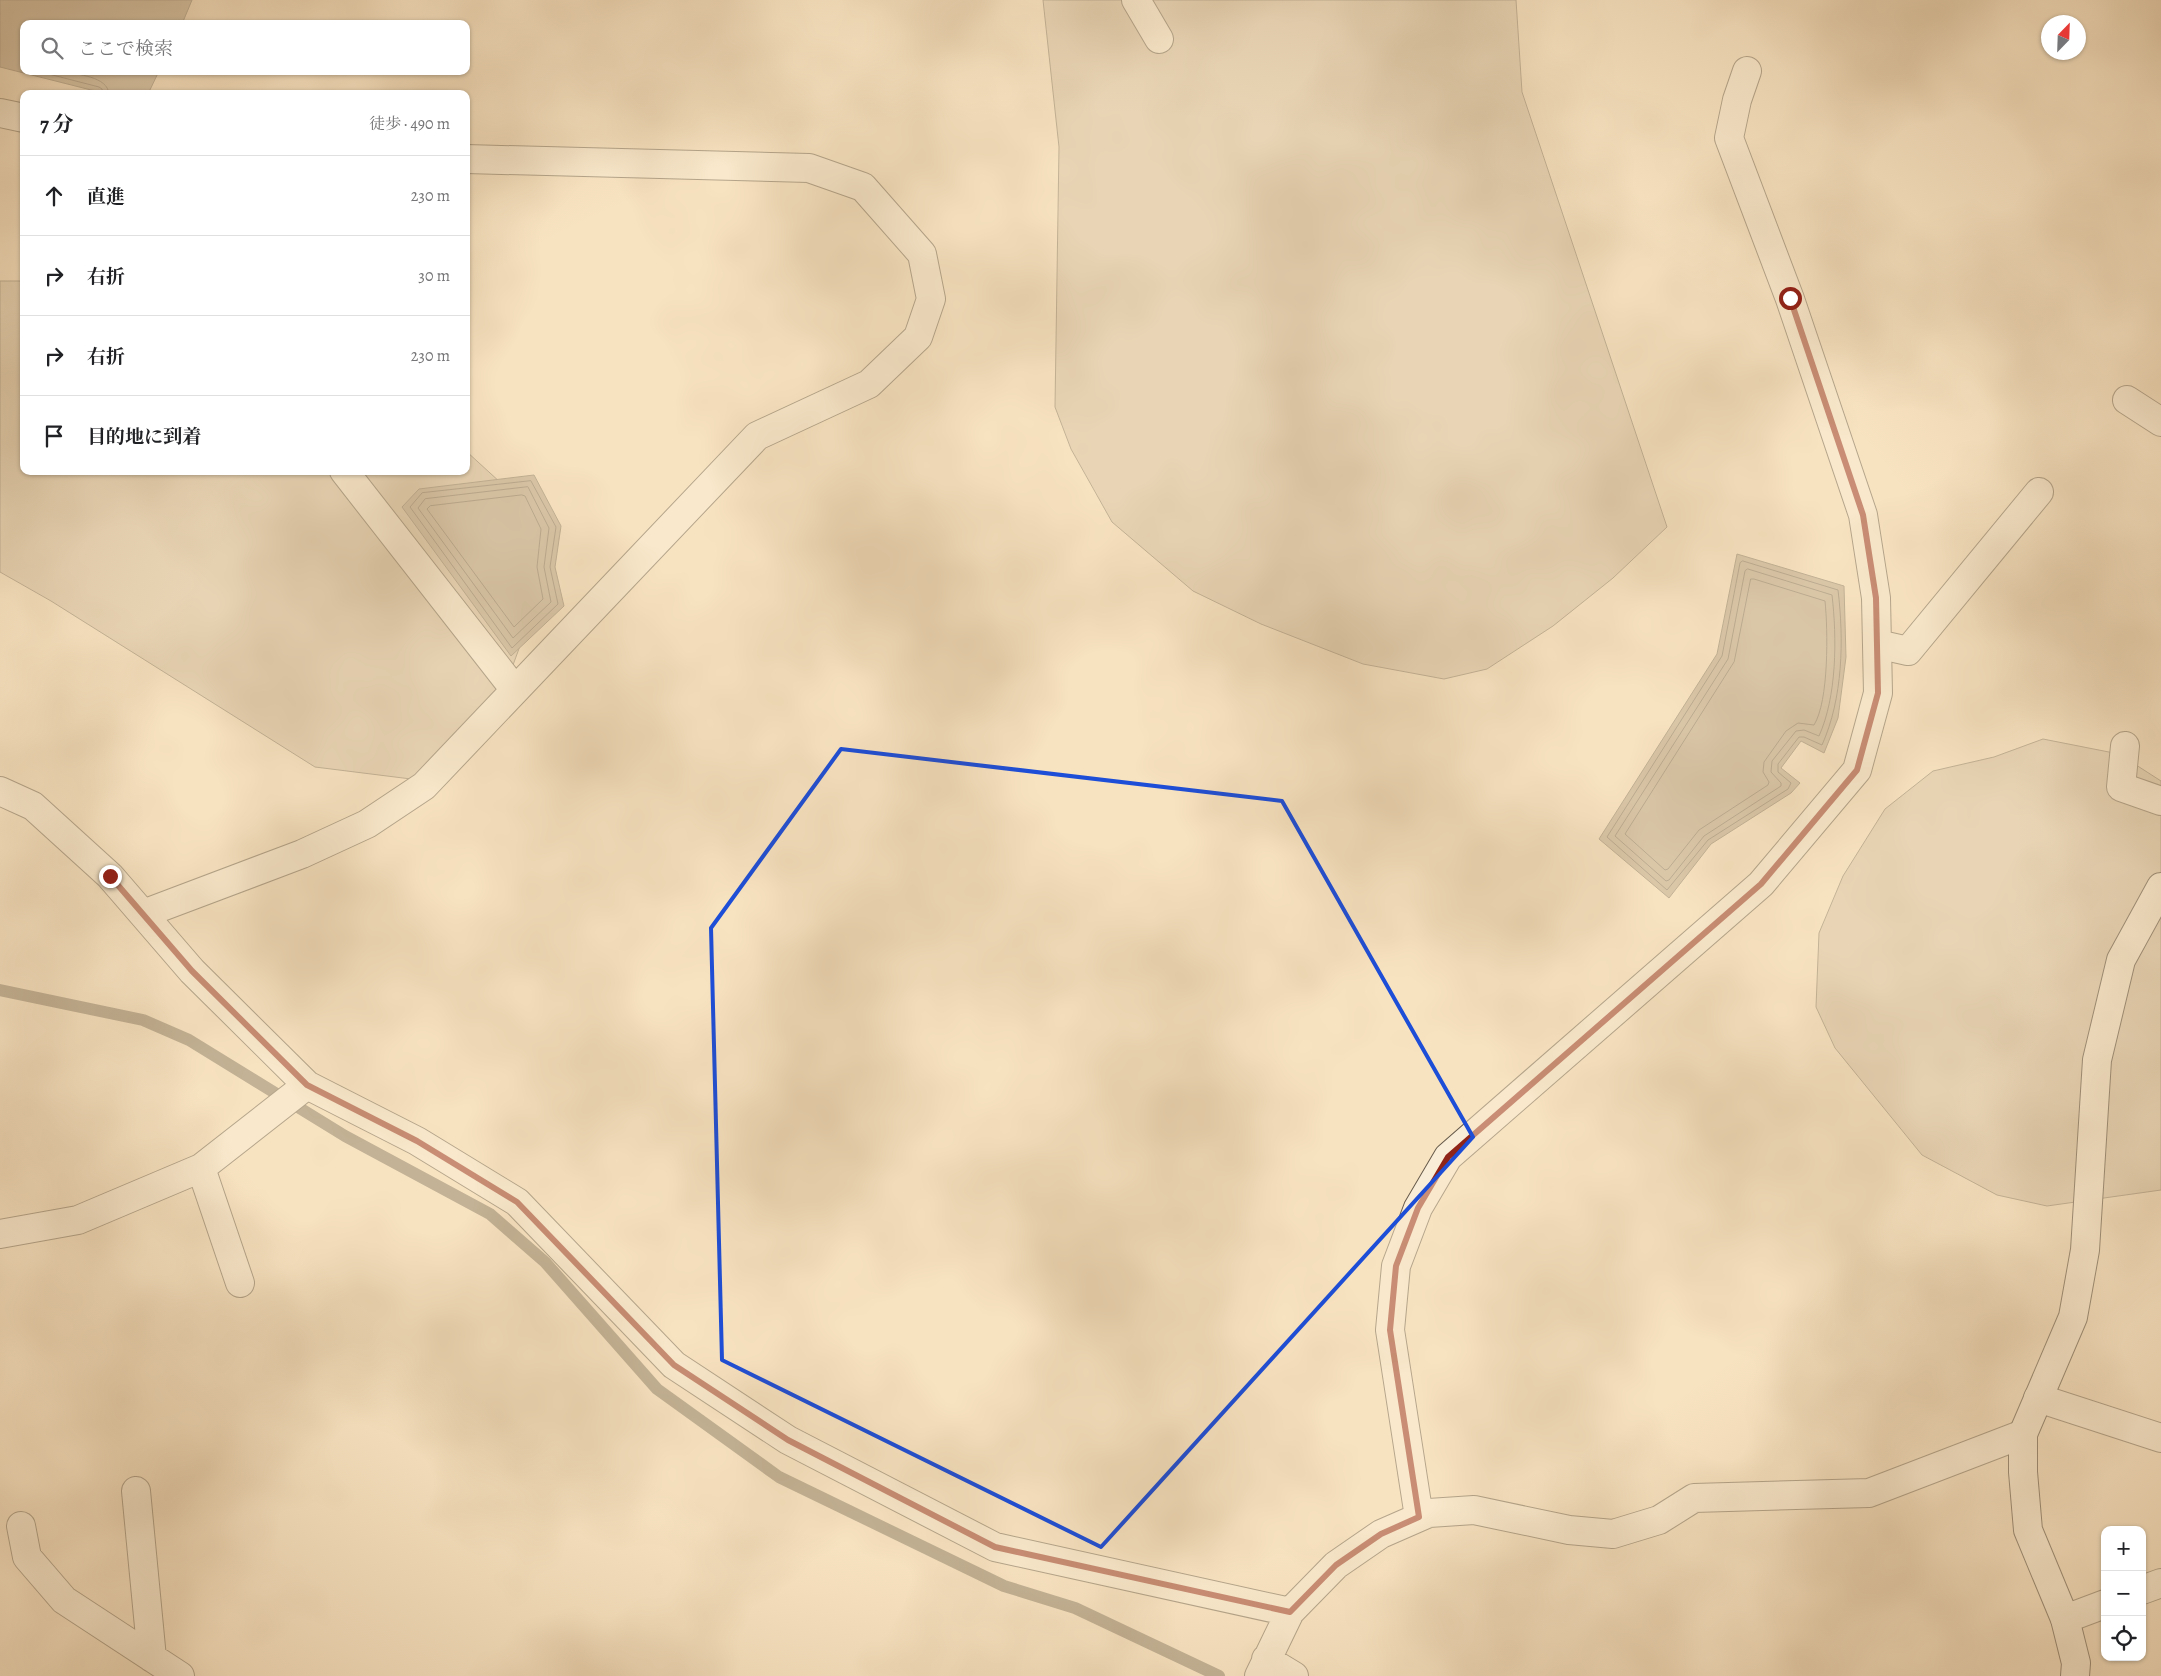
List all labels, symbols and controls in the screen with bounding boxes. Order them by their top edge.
north arrow [2041,15,2086,60]
search box [20,20,470,75]
icon: search [38,34,66,62]
text: ここで検索 [78,36,173,62]
text: 7 分 [40,110,74,138]
text: 徒歩 · 490 m [369,113,450,135]
icon: ahead [40,182,68,210]
text: 直進 [87,184,125,210]
text: 230 m [411,185,450,207]
icon: right [40,262,68,290]
text: 右折 [87,264,125,290]
text: 30 m [418,265,450,287]
route start [1779,287,1802,310]
icon: right [40,342,68,370]
text: 右折 [87,344,125,370]
text: 230 m [411,345,450,367]
icon: arrive [40,422,68,450]
text: 目的地に到着 [87,424,201,450]
route end [99,865,122,888]
map controls [2101,1526,2146,1661]
button: + [2101,1526,2146,1571]
button: − [2101,1571,2146,1616]
button: locate [2101,1616,2146,1661]

